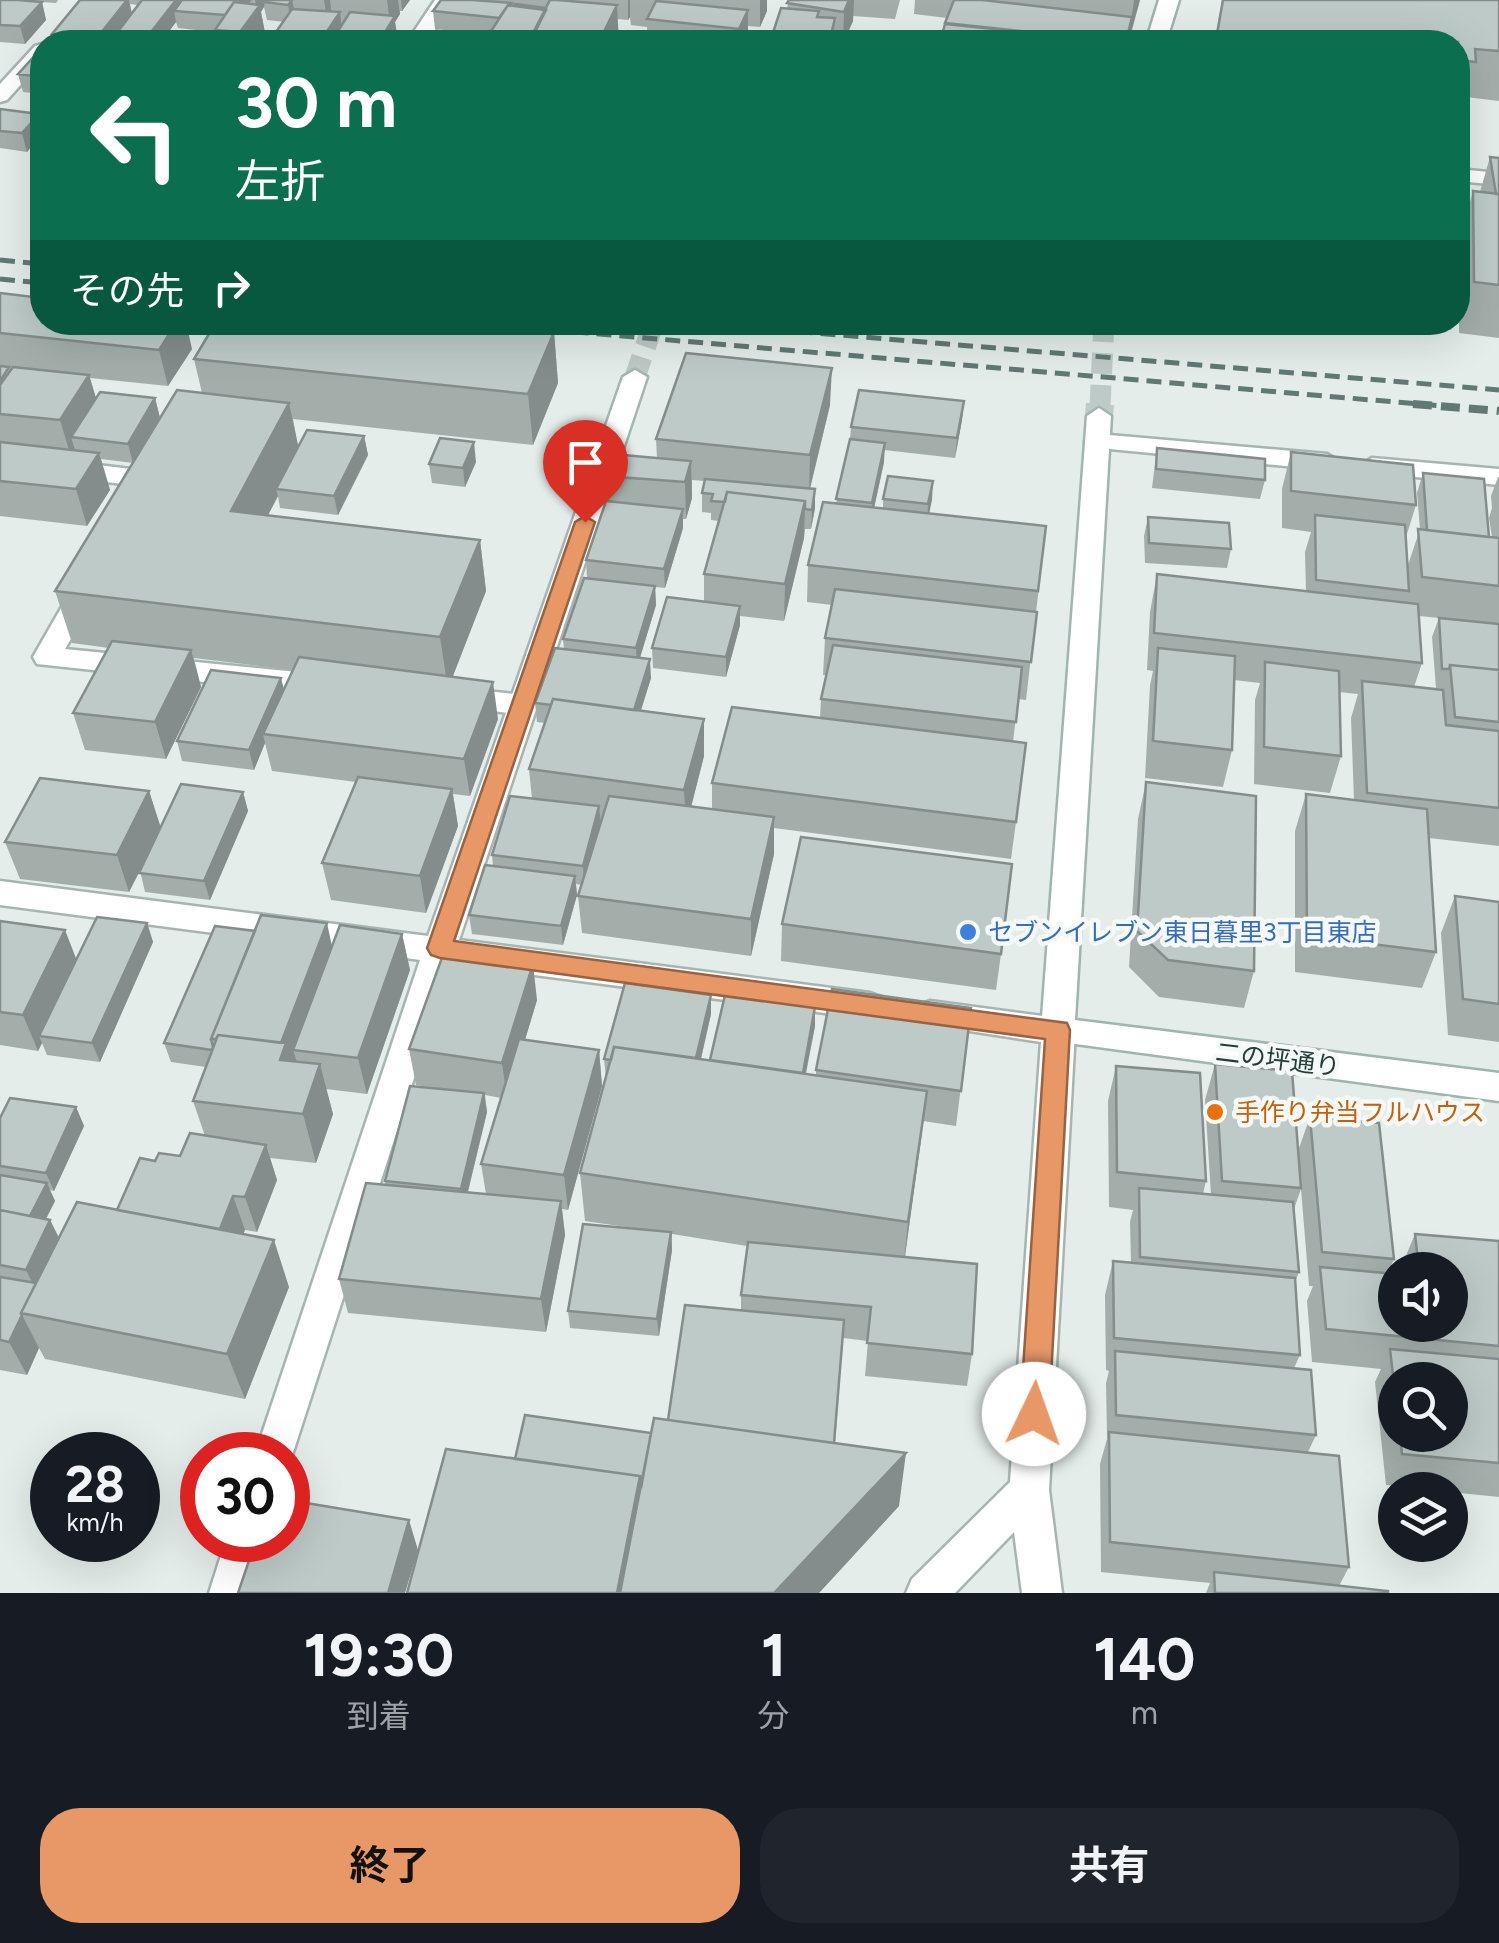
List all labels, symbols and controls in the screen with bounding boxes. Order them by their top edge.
text: 30 m [235,60,397,145]
icon: left [70,70,200,200]
text: 左折 [235,154,325,208]
icon: right [204,260,259,315]
text: その先 [70,268,184,314]
pin [543,420,628,523]
icon: arrive [558,435,613,490]
place label: セブンイレブン東日暮里3丁目東店 [988,917,1377,947]
marker: セブンイレブン東日暮里3丁目東店 [957,921,979,943]
street label: 二の坪通り [1214,1036,1342,1082]
place label: 手作り弁当フルハウス [1235,1097,1485,1127]
marker: 手作り弁当フルハウス [1204,1101,1226,1123]
map controls [1378,1252,1468,1562]
button: sound [1378,1252,1468,1342]
position arrow [982,1362,1086,1466]
button: search [1378,1362,1468,1452]
speed limit sign: 30 [180,1432,310,1562]
text: 28 [65,1454,125,1515]
button: layers [1378,1472,1468,1562]
text: km/h [66,1507,124,1537]
text: 19:30 [304,1619,454,1691]
text: 1 [761,1619,786,1691]
text: 140 [1093,1623,1195,1695]
text: m [1131,1694,1158,1732]
text: 到着 [347,1697,411,1735]
text: 分 [758,1697,790,1735]
button: 終了 [40,1808,740,1923]
button: 共有 [760,1808,1459,1923]

